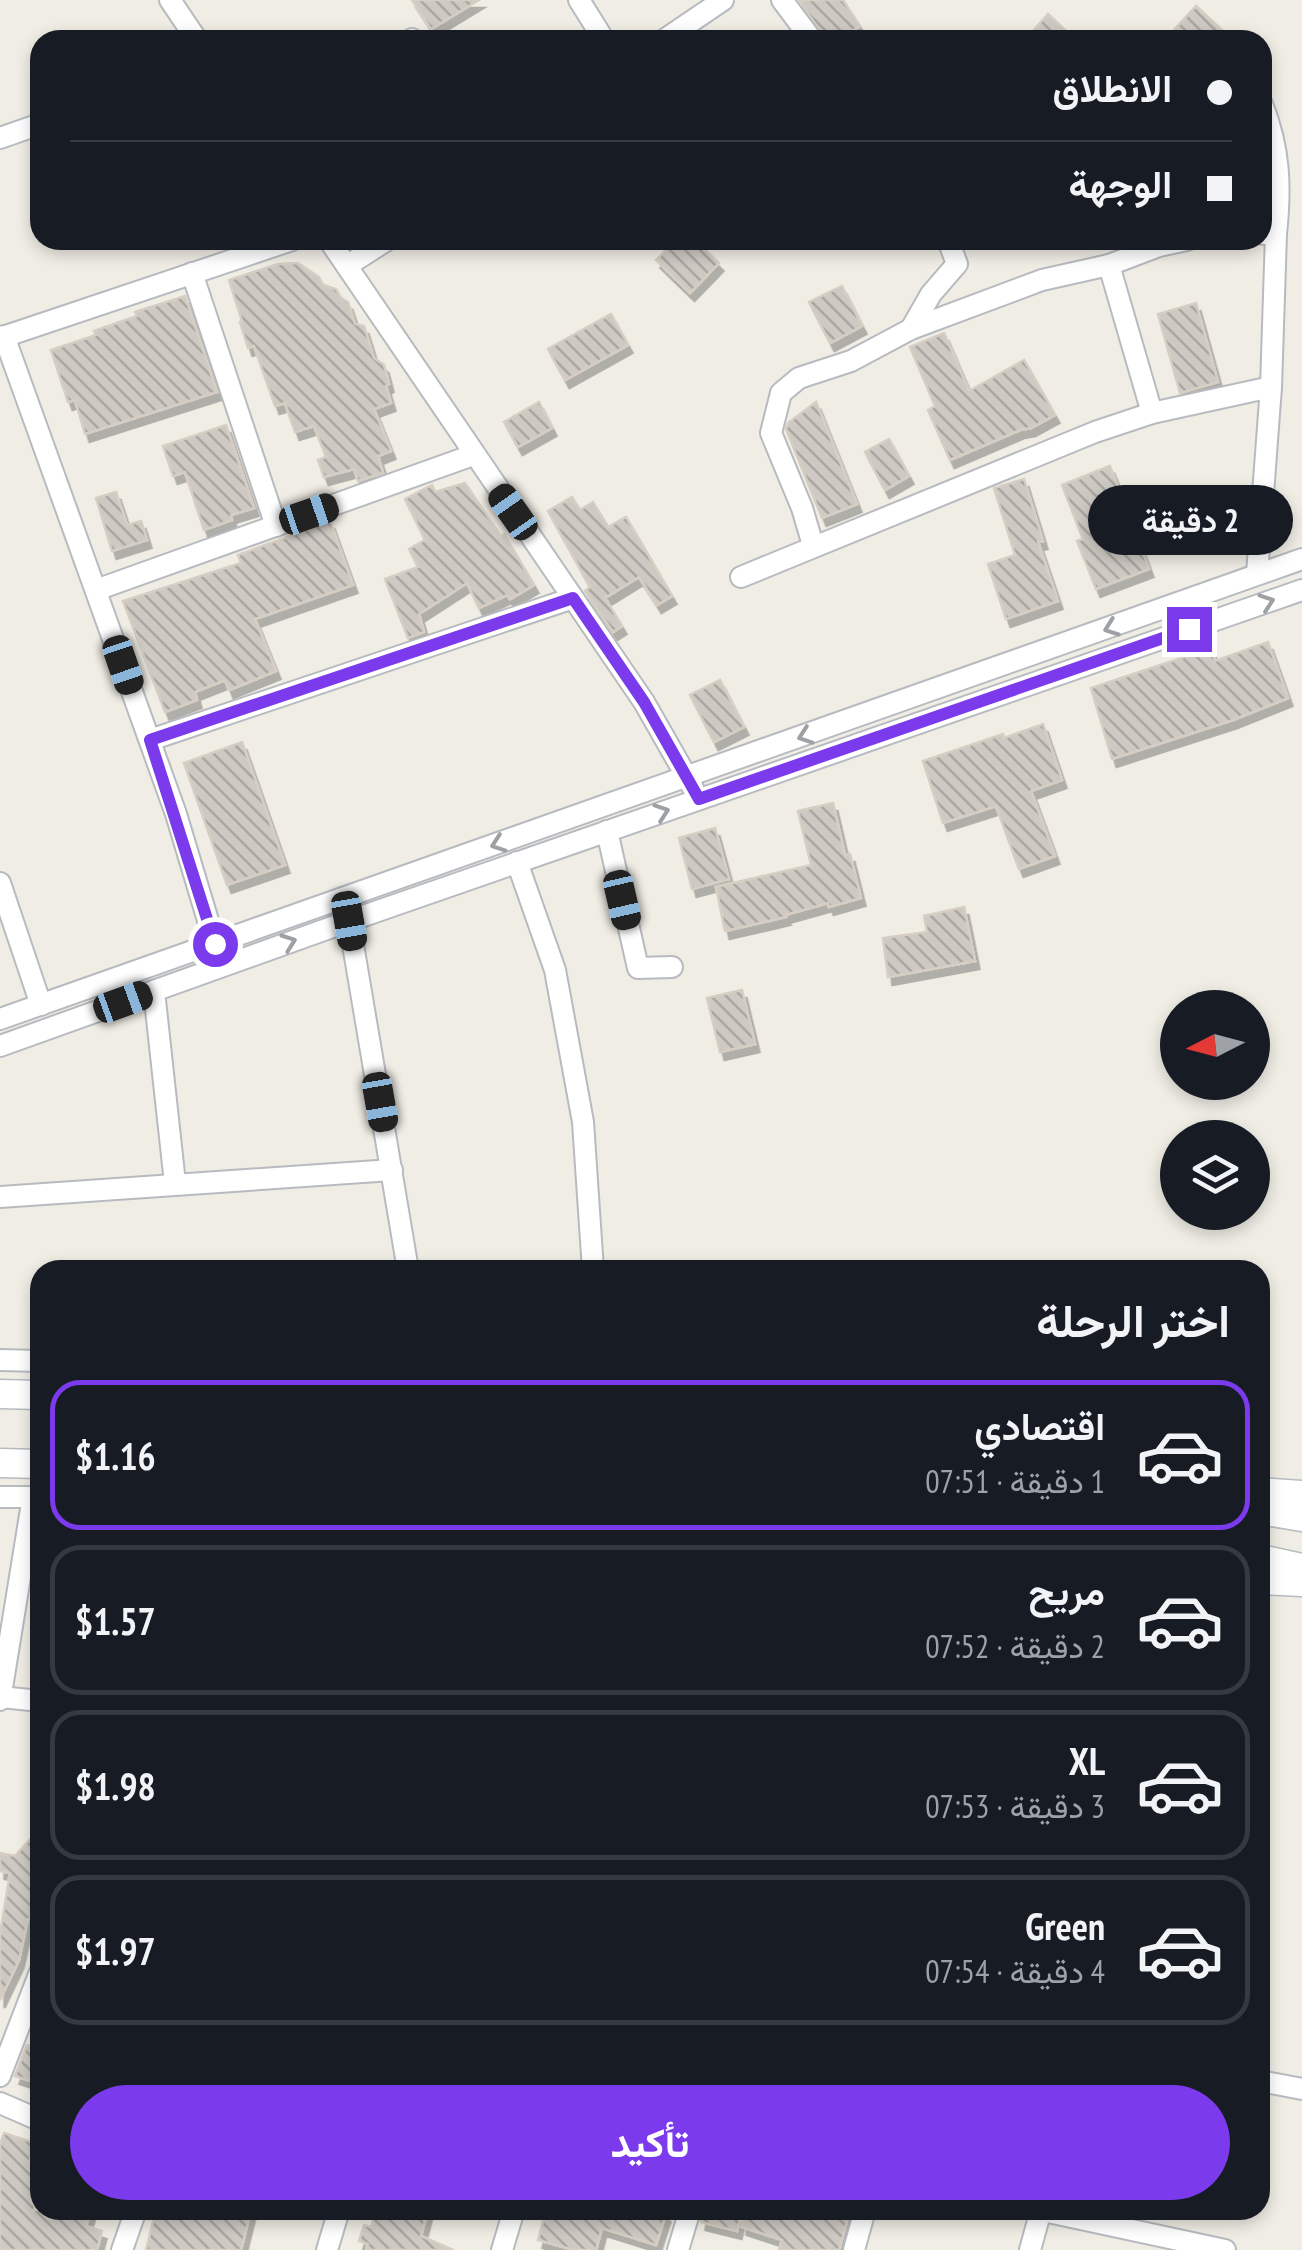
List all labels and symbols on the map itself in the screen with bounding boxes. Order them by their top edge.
car [484,479,542,545]
callout: 2 دقيقة [1086,484,1292,554]
car [276,490,342,538]
one-way arrow [1257,593,1275,614]
route end [1167,607,1212,652]
one-way arrow [1104,616,1121,637]
car [99,632,147,698]
one-way arrow [797,724,814,745]
one-way arrow [653,803,670,823]
one-way arrow [491,832,508,853]
car [601,867,643,933]
car [329,889,369,953]
route start [193,922,238,967]
one-way arrow [280,933,297,954]
car [90,978,156,1026]
north arrow [1160,990,1270,1100]
car [360,1070,400,1134]

